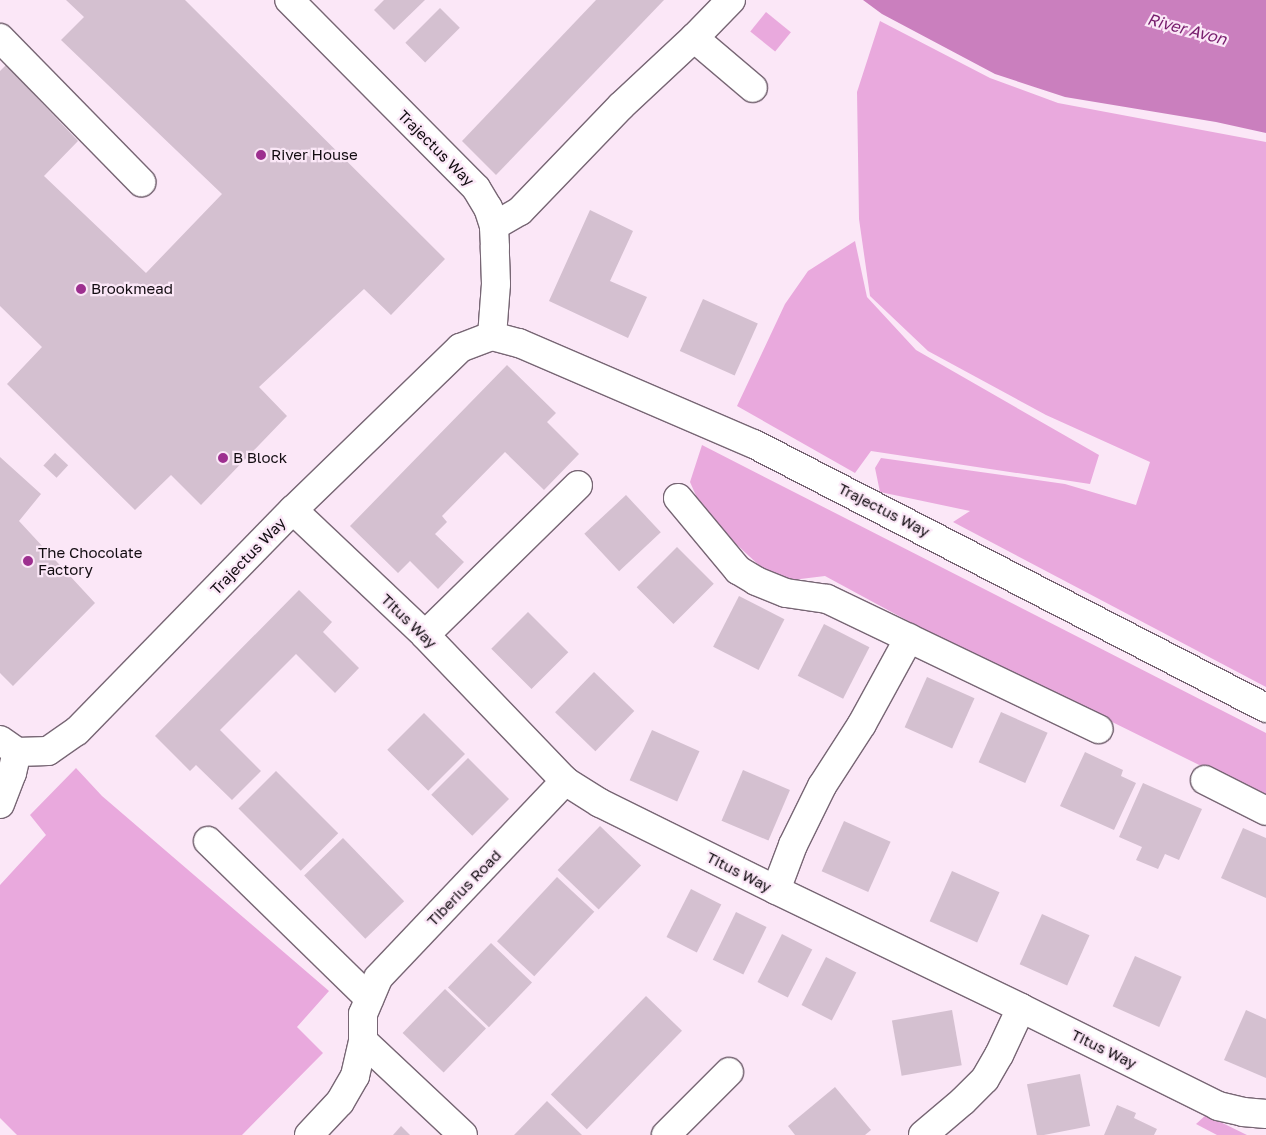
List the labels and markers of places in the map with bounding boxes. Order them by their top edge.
place label: River House [271,146,358,164]
marker: River House [255,149,267,161]
place label: Brookmead [91,280,173,298]
marker: Brookmead [75,283,87,295]
place label: B Block [233,449,287,467]
marker: B Block [217,452,229,464]
place label: The Chocolate Factory [38,543,142,578]
marker: The Chocolate Factory [22,555,34,567]

